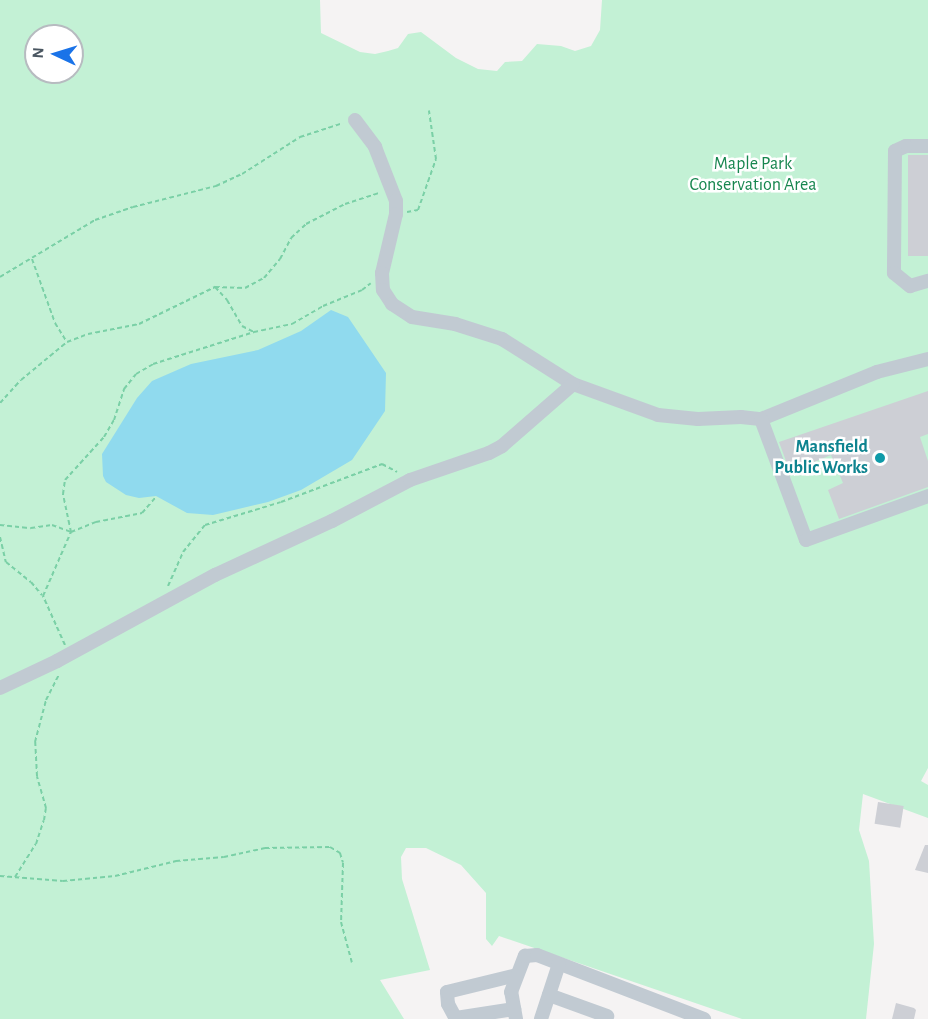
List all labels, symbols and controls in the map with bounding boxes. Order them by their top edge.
north arrow [24,24,84,84]
text: N [30,47,46,59]
park label: Maple Park Conservation Area [689,154,817,196]
place label: Mansfield Public Works [774,437,868,480]
marker: Mansfield Public Works [873,451,887,465]

